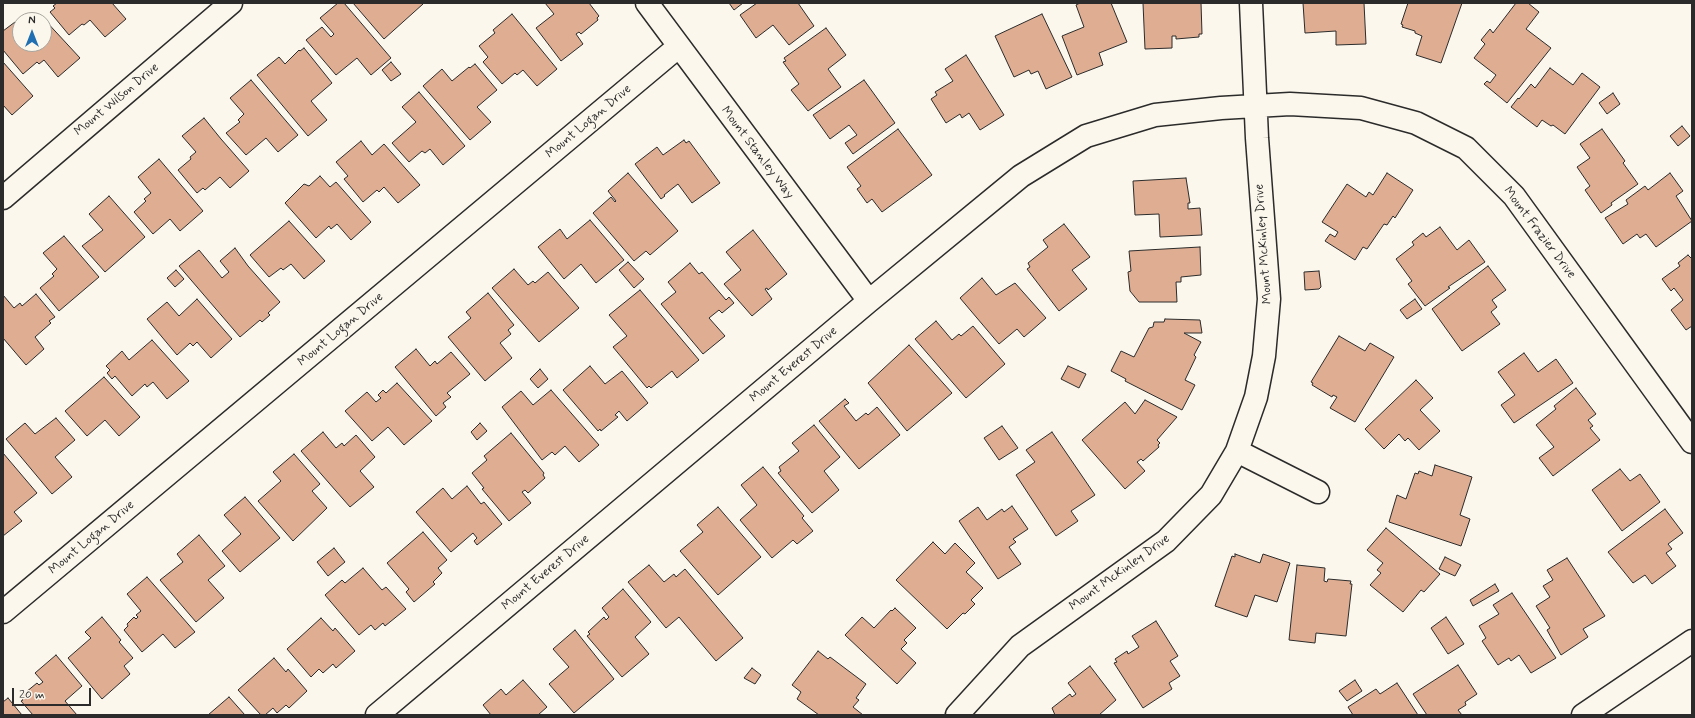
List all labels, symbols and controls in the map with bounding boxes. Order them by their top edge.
north arrow [12,12,52,52]
text: N [28,14,36,28]
street label: Mount Wilson Drive [72,60,162,140]
street label: Mount Logan Drive [543,82,635,162]
street label: Mount Stanley Way [717,104,797,202]
street label: Mount McKinley Drive [1252,183,1276,305]
street label: Mount Frazier Drive [1499,184,1579,282]
street label: Mount Logan Drive [295,290,387,370]
street label: Mount Everest Drive [747,324,841,406]
street label: Mount Logan Drive [46,498,138,578]
street label: Mount McKinley Drive [1067,531,1173,615]
street label: Mount Everest Drive [499,532,593,614]
scale bar [14,680,93,706]
text: 20 m [19,687,45,703]

